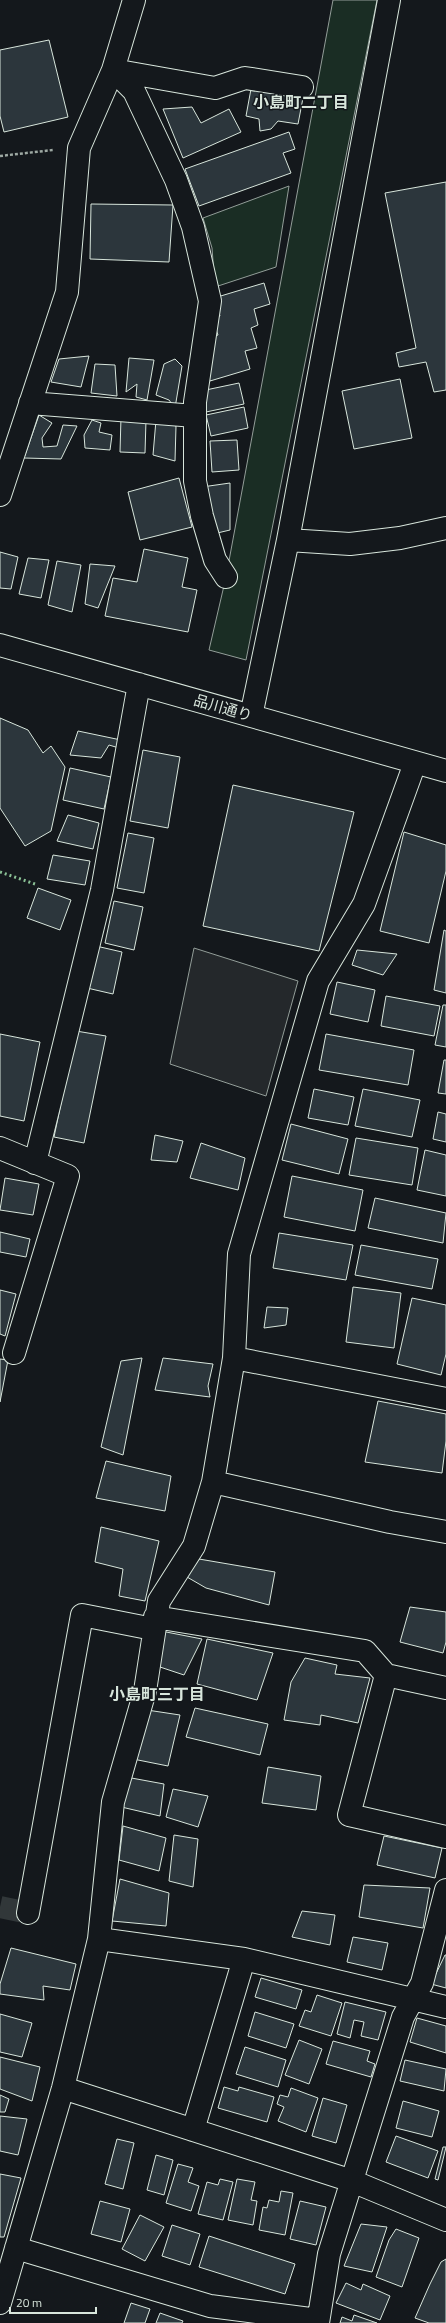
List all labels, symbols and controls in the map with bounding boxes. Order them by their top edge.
district label: 小島町二丁目 [253,90,349,114]
street label: 品川通り [191,688,255,727]
district label: 小島町三丁目 [109,1682,205,1706]
scale bar [10,2289,96,2315]
text: 20 m [16,2293,42,2312]

